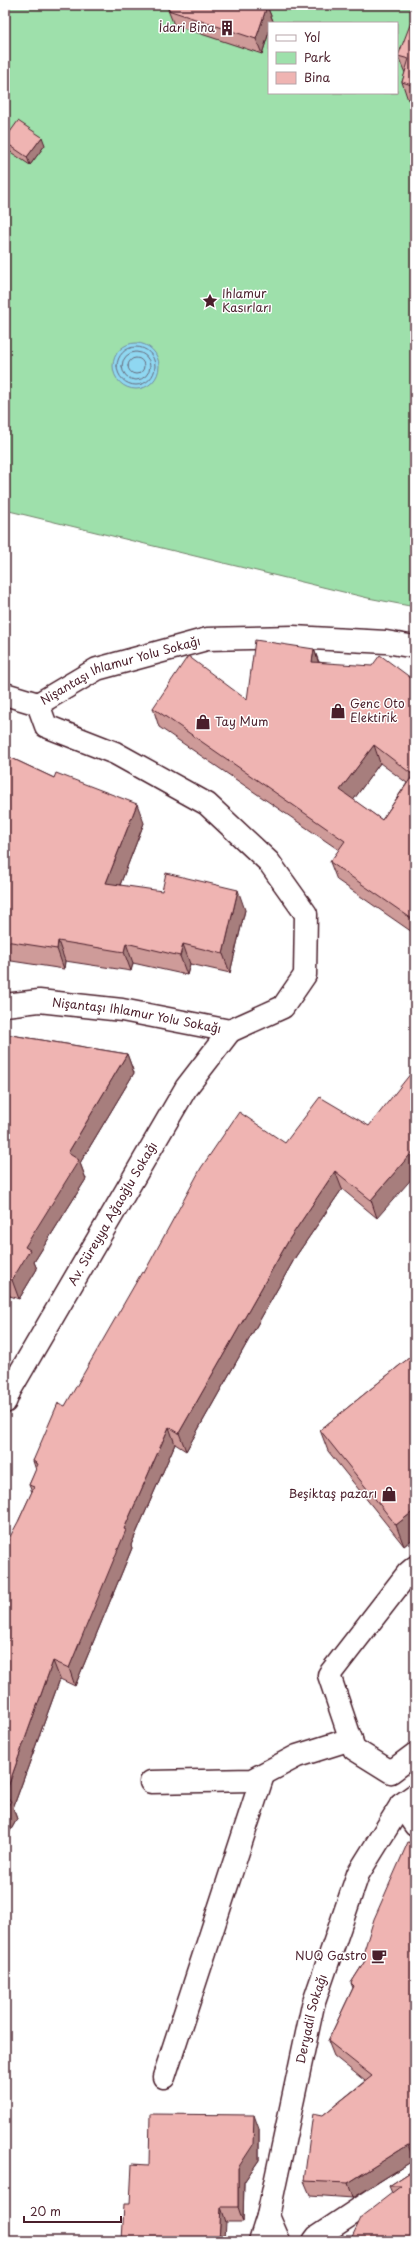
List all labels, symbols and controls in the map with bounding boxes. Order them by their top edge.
place label: İdari Bina [159,18,215,36]
building icon: İdari Bina [218,19,236,37]
legend [268,22,398,94]
text: Yol [304,28,320,46]
text: Park [304,48,331,66]
text: Bina [304,68,330,86]
place label: Ihlamur Kasırları [222,284,272,316]
place icon: Ihlamur Kasırları [201,292,219,310]
street label: Nişantaşı Ihlamur Yolu Sokağı [37,631,202,709]
place label: Genc Oto Elektirik [350,694,405,726]
shop icon: Genc Oto Elektirik [329,702,347,720]
place label: Tay Mum [215,712,268,730]
shop icon: Tay Mum [194,713,212,731]
street label: Nişantaşı Ihlamur Yolu Sokağı [51,992,223,1037]
street label: Av. Süreyya Ağaoğlu Sokağı [63,1138,161,1289]
place label: Beşiktaş pazarı [289,1484,377,1502]
shop icon: Beşiktaş pazarı [380,1485,398,1503]
place label: NUQ Gastro [295,1946,367,1964]
cafe icon: NUQ Gastro [370,1947,388,1965]
street label: Deryadil Sokağı [291,1971,331,2065]
scale bar [24,2198,121,2224]
text: 20 m [30,2202,61,2220]

